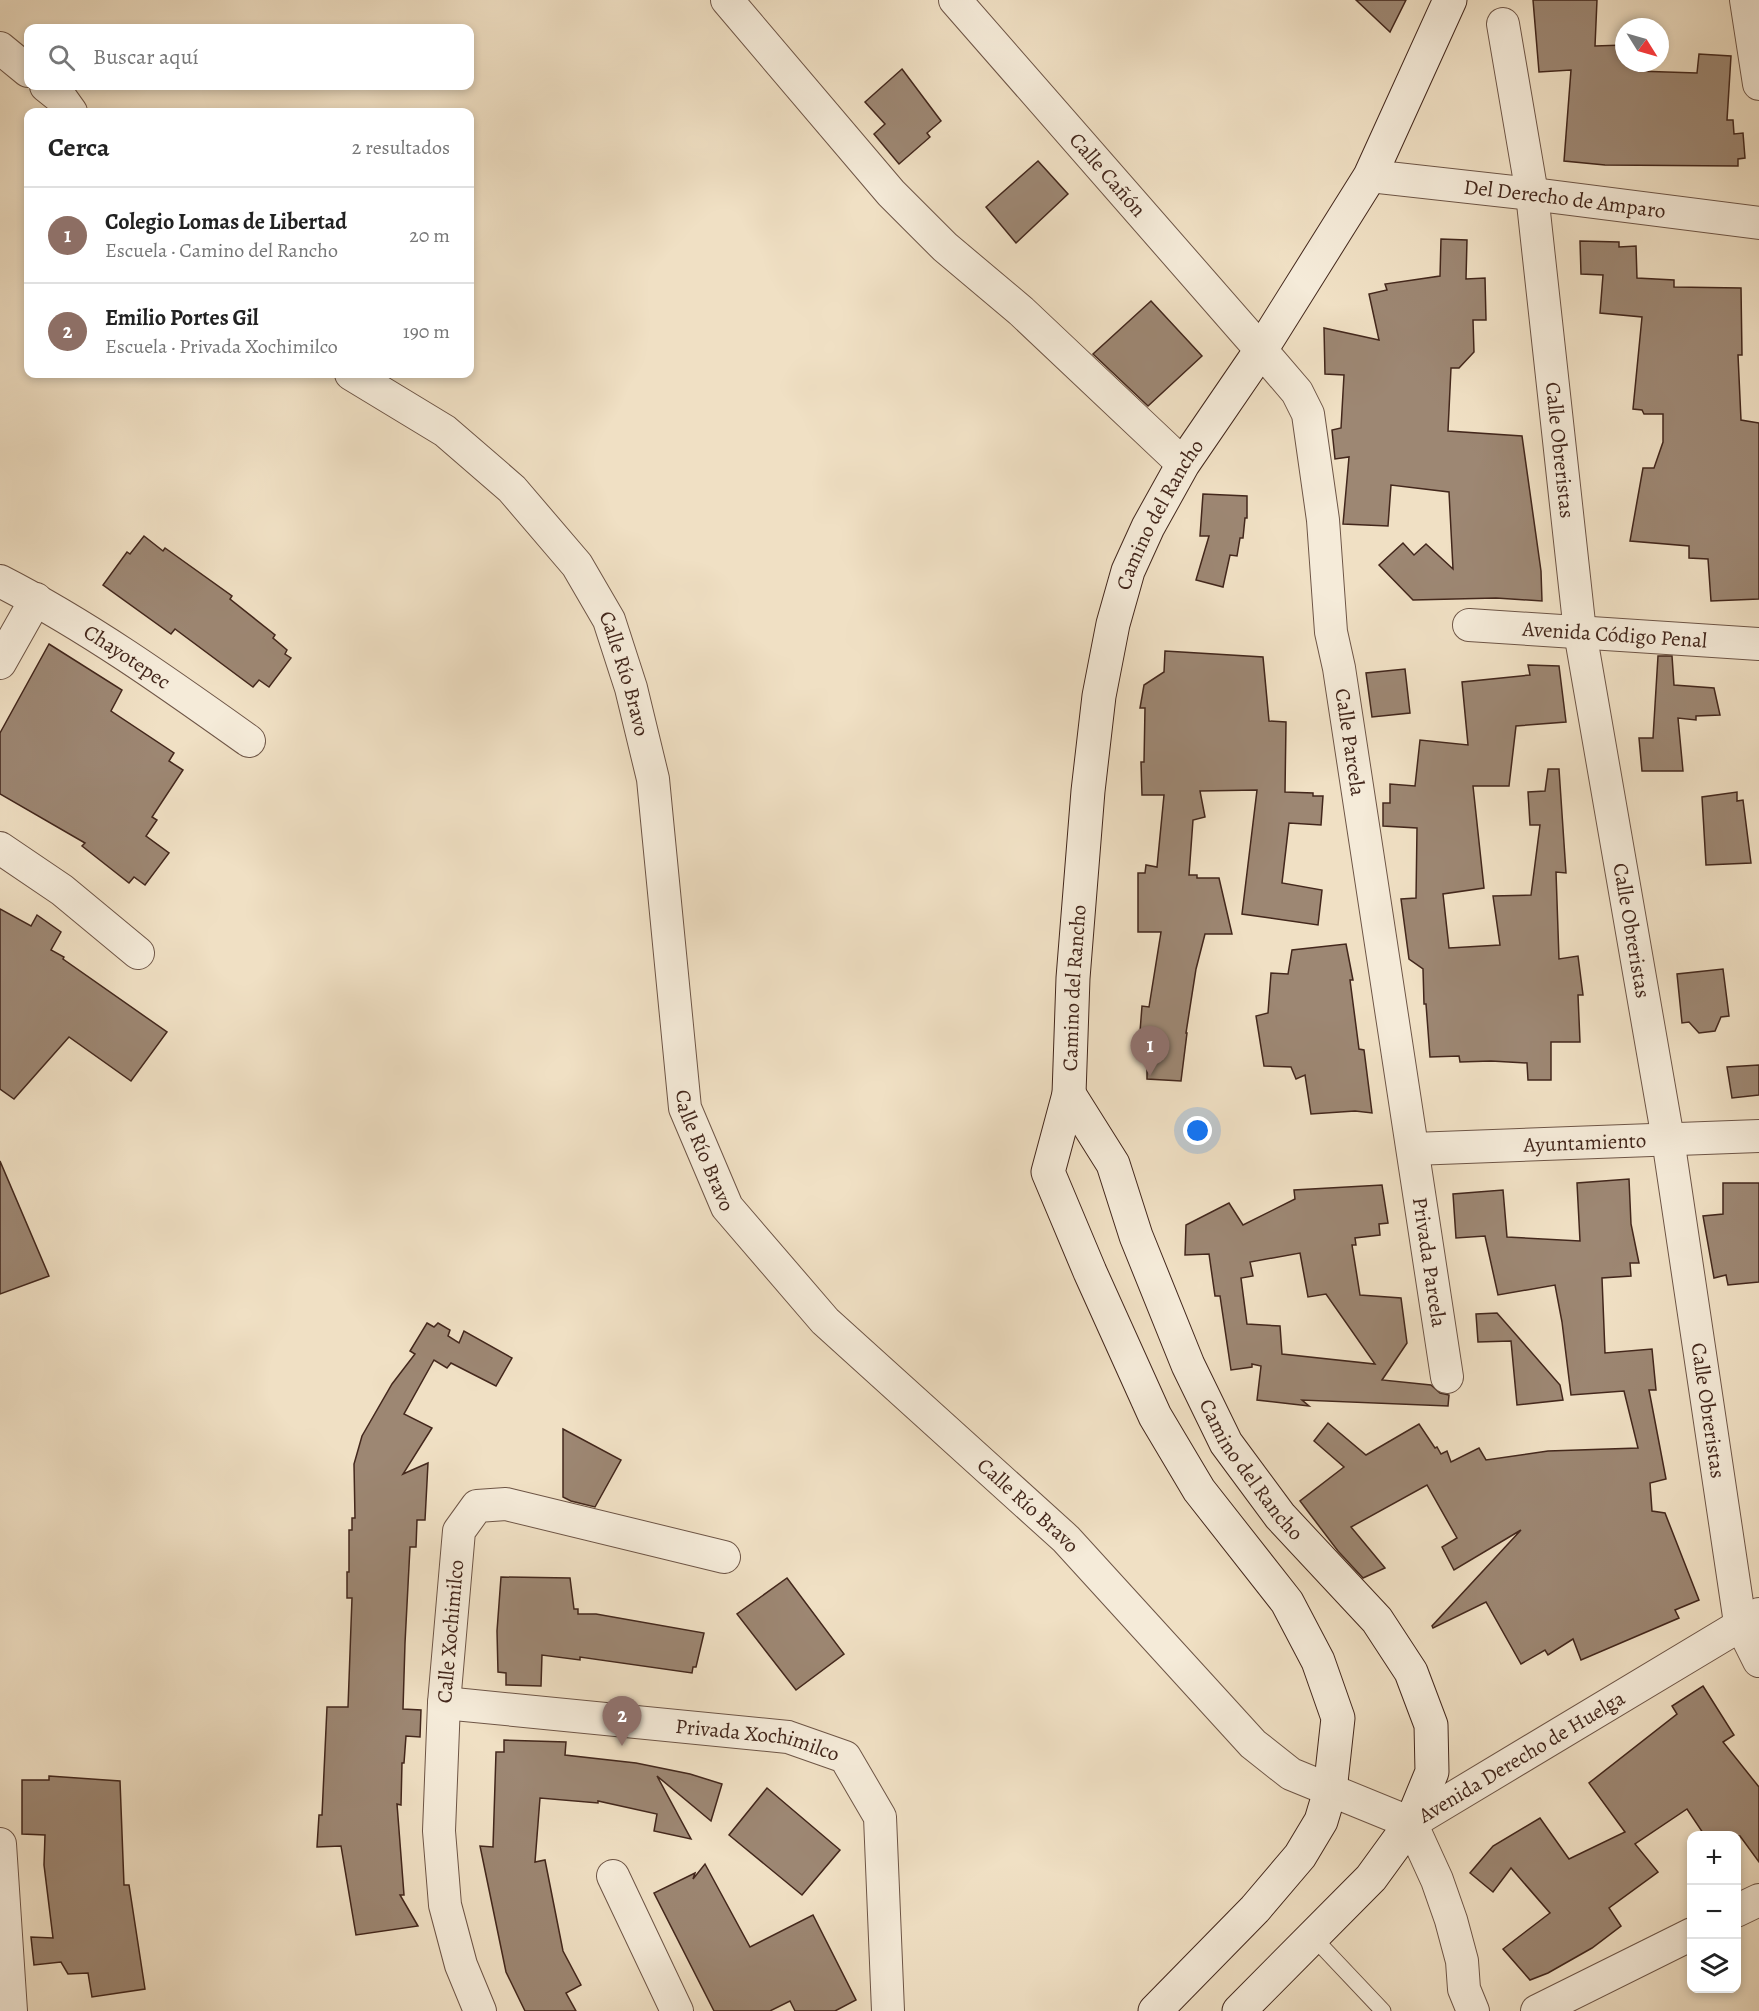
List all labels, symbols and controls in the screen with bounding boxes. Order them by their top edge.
north arrow [1615,18,1669,72]
search box [24,24,474,90]
icon: search [45,41,78,74]
text: Buscar aquí [93,42,199,72]
street label: Calle Cañón [1063,126,1152,223]
text: Cerca [48,130,110,165]
text: 2 resultados [352,134,450,161]
street label: Del Derecho de Amparo [1462,173,1667,225]
text: Colegio Lomas de Libertad [105,207,347,237]
text: 1 [64,222,71,249]
text: 20 m [409,222,450,249]
text: Escuela · Camino del Rancho [105,237,338,264]
text: Emilio Portes Gil [105,303,259,333]
text: 2 [63,318,72,345]
text: 190 m [403,318,450,345]
text: Escuela · Privada Xochimilco [105,333,338,360]
street label: Calle Obreristas [1539,380,1581,520]
street label: Camino del Rancho [1109,433,1210,593]
street label: Calle Río Bravo [593,605,656,739]
street label: Avenida Código Penal [1520,614,1708,655]
street label: Chayotepec [78,618,176,696]
street label: Calle Parcela [1328,686,1372,798]
street label: Calle Obreristas [1606,861,1657,1000]
street label: Camino del Rancho [1056,904,1093,1072]
pin: 1 [1130,1026,1170,1076]
street label: Calle Río Bravo [669,1088,741,1215]
your location [1183,1116,1212,1145]
street label: Ayuntamiento [1522,1126,1647,1159]
street label: Privada Parcela [1406,1195,1453,1329]
street label: Calle Obreristas [1684,1341,1732,1480]
street label: Camino del Rancho [1193,1394,1310,1546]
street label: Calle Río Bravo [971,1451,1086,1559]
street label: Calle Xochimilco [430,1558,470,1704]
street label: Avenida Derecho de Huelga [1412,1684,1630,1830]
pin: 2 [602,1696,642,1746]
street label: Privada Xochimilco [674,1712,843,1768]
map controls [1687,1831,1741,1993]
button: + [1687,1831,1741,1885]
button: − [1687,1885,1741,1939]
button: layers [1687,1939,1741,1993]

